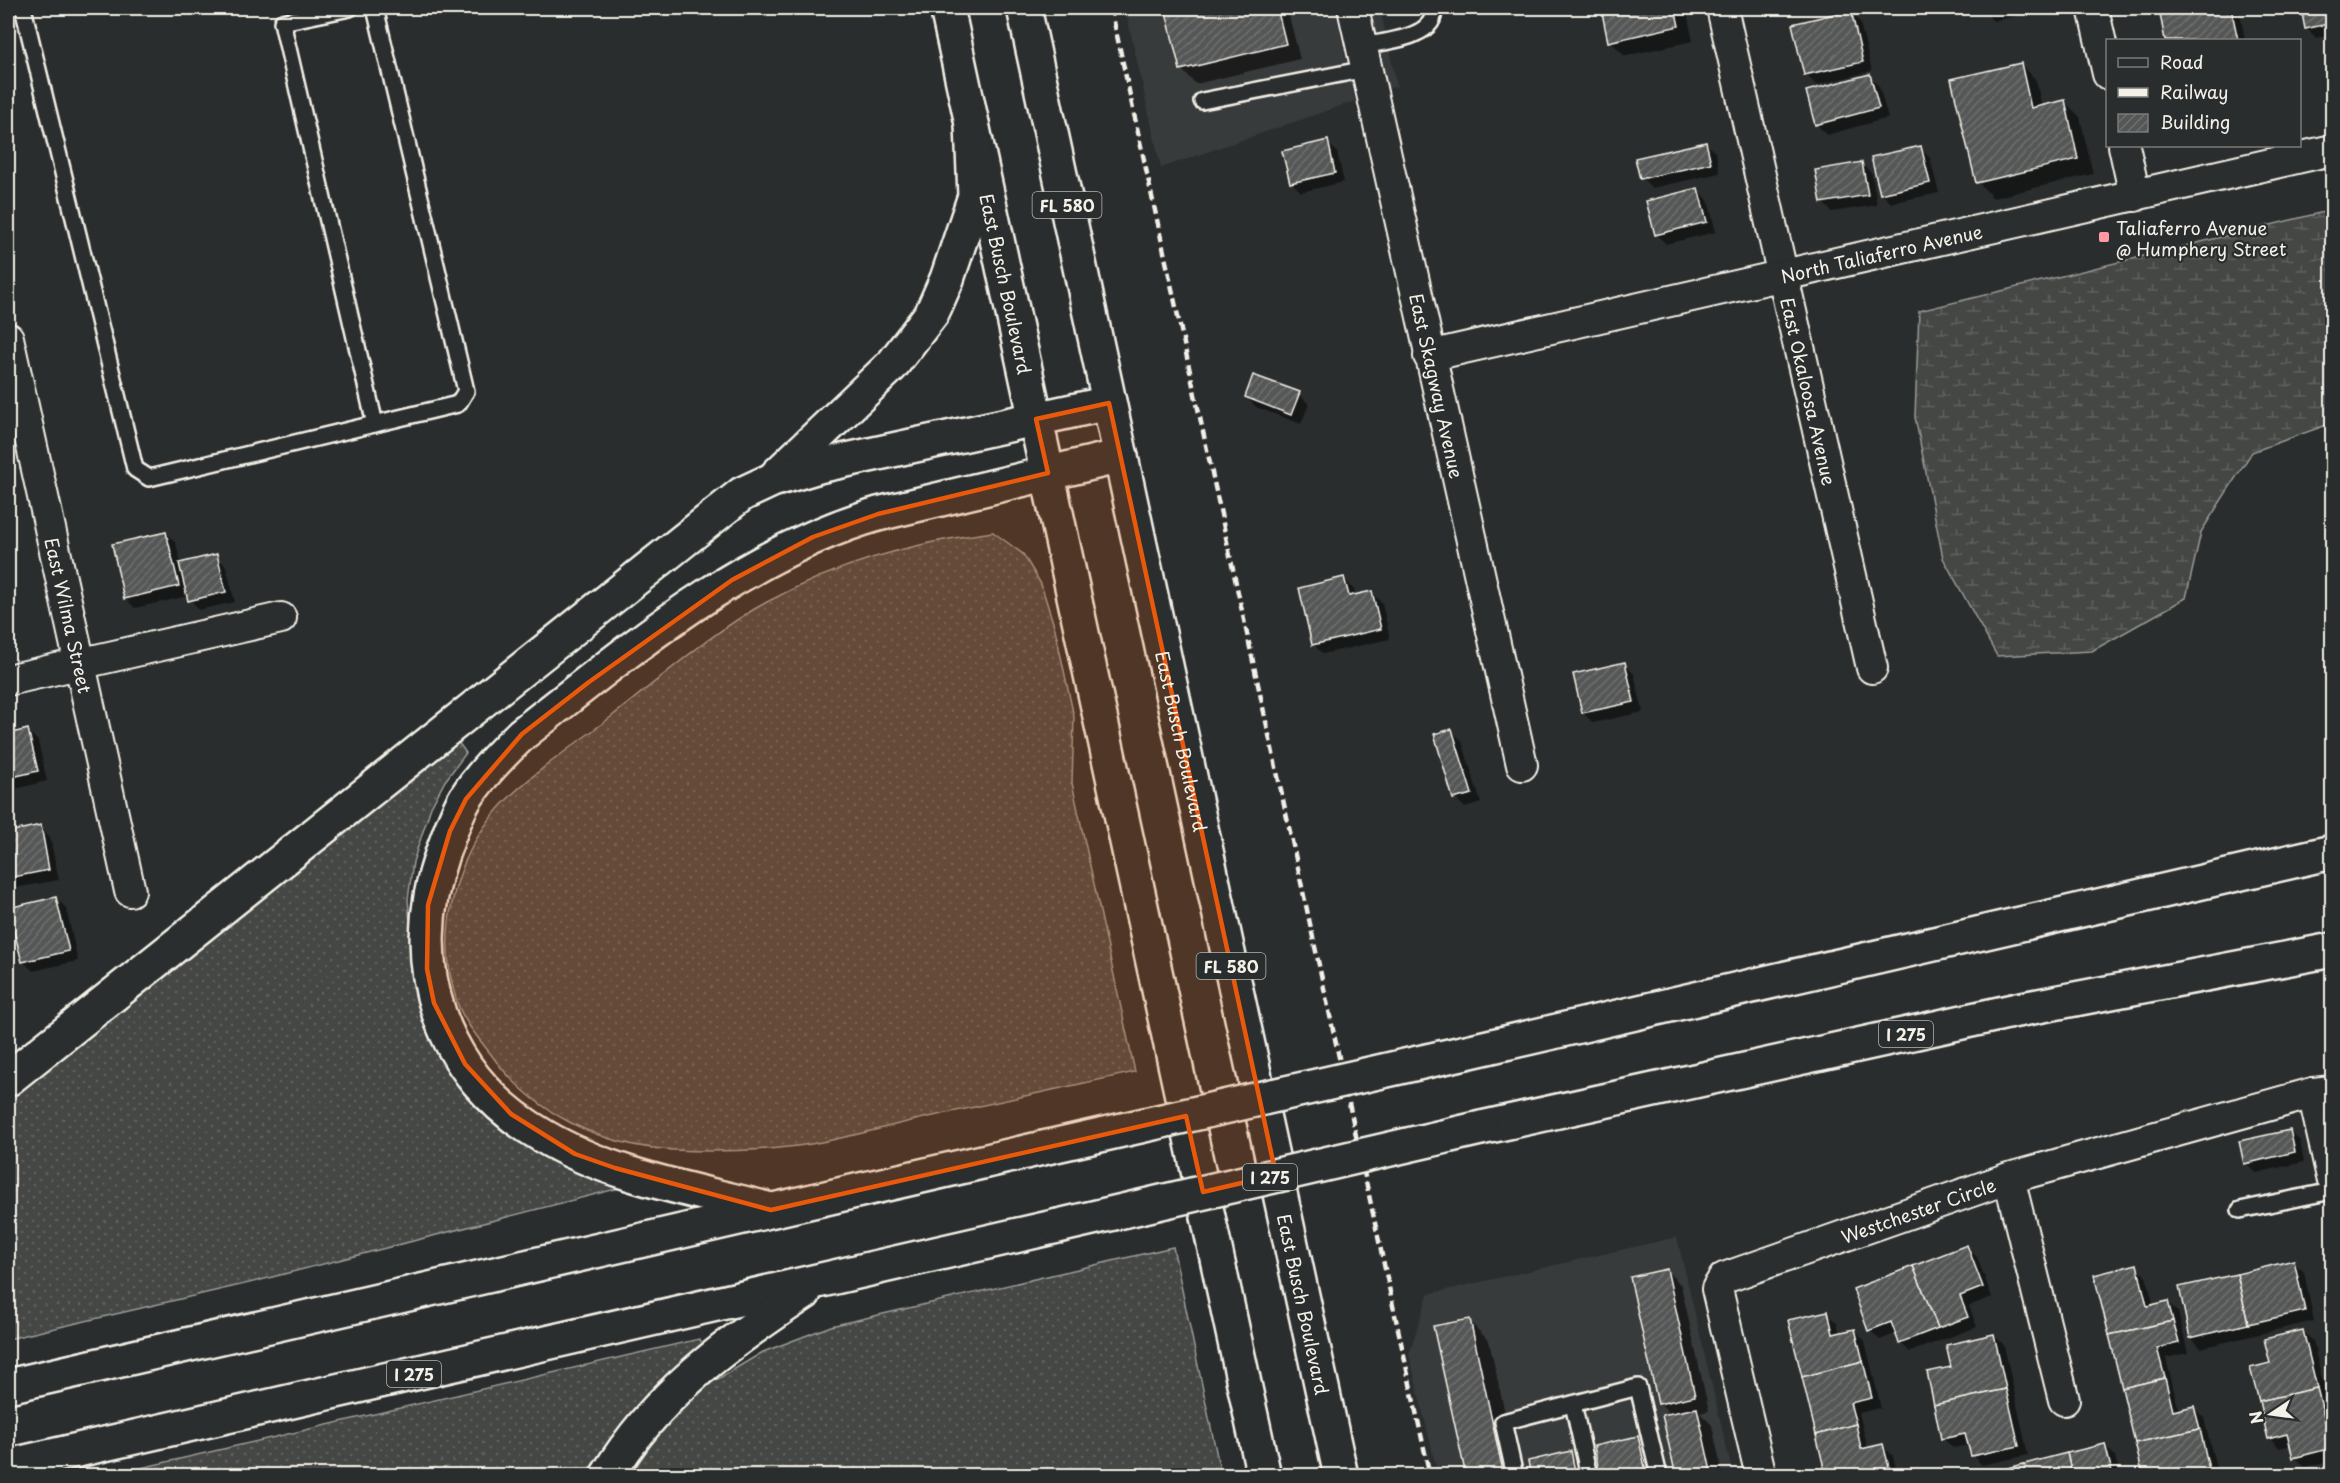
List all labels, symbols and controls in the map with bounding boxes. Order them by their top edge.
legend [2106,39,2301,147]
text: Road [2160,48,2204,75]
text: Railway [2160,78,2228,105]
text: Building [2160,108,2230,135]
street label: East Busch Boulevard [974,191,1039,376]
road number: FL 580 [1032,192,1102,218]
place label: Taliaferro Avenue @ Humphery Street [2116,214,2286,262]
street label: North Taliaferro Avenue [1778,217,1985,289]
marker: Taliaferro Avenue @ Humphery Street [2097,230,2111,244]
street label: East Skagway Avenue [1404,291,1471,481]
street label: East Okaloosa Avenue [1775,295,1844,488]
street label: East Wilma Street [39,535,99,696]
street label: East Busch Boulevard [1150,648,1215,834]
road number: FL 580 [1196,953,1266,979]
road number: I 275 [1879,1021,1933,1047]
road number: I 275 [1243,1164,1297,1190]
street label: Westchester Circle [1837,1170,1999,1249]
street label: East Busch Boulevard [1271,1211,1337,1397]
road number: I 275 [387,1361,441,1387]
north arrow [2241,1384,2301,1444]
text: N [2242,1409,2269,1426]

